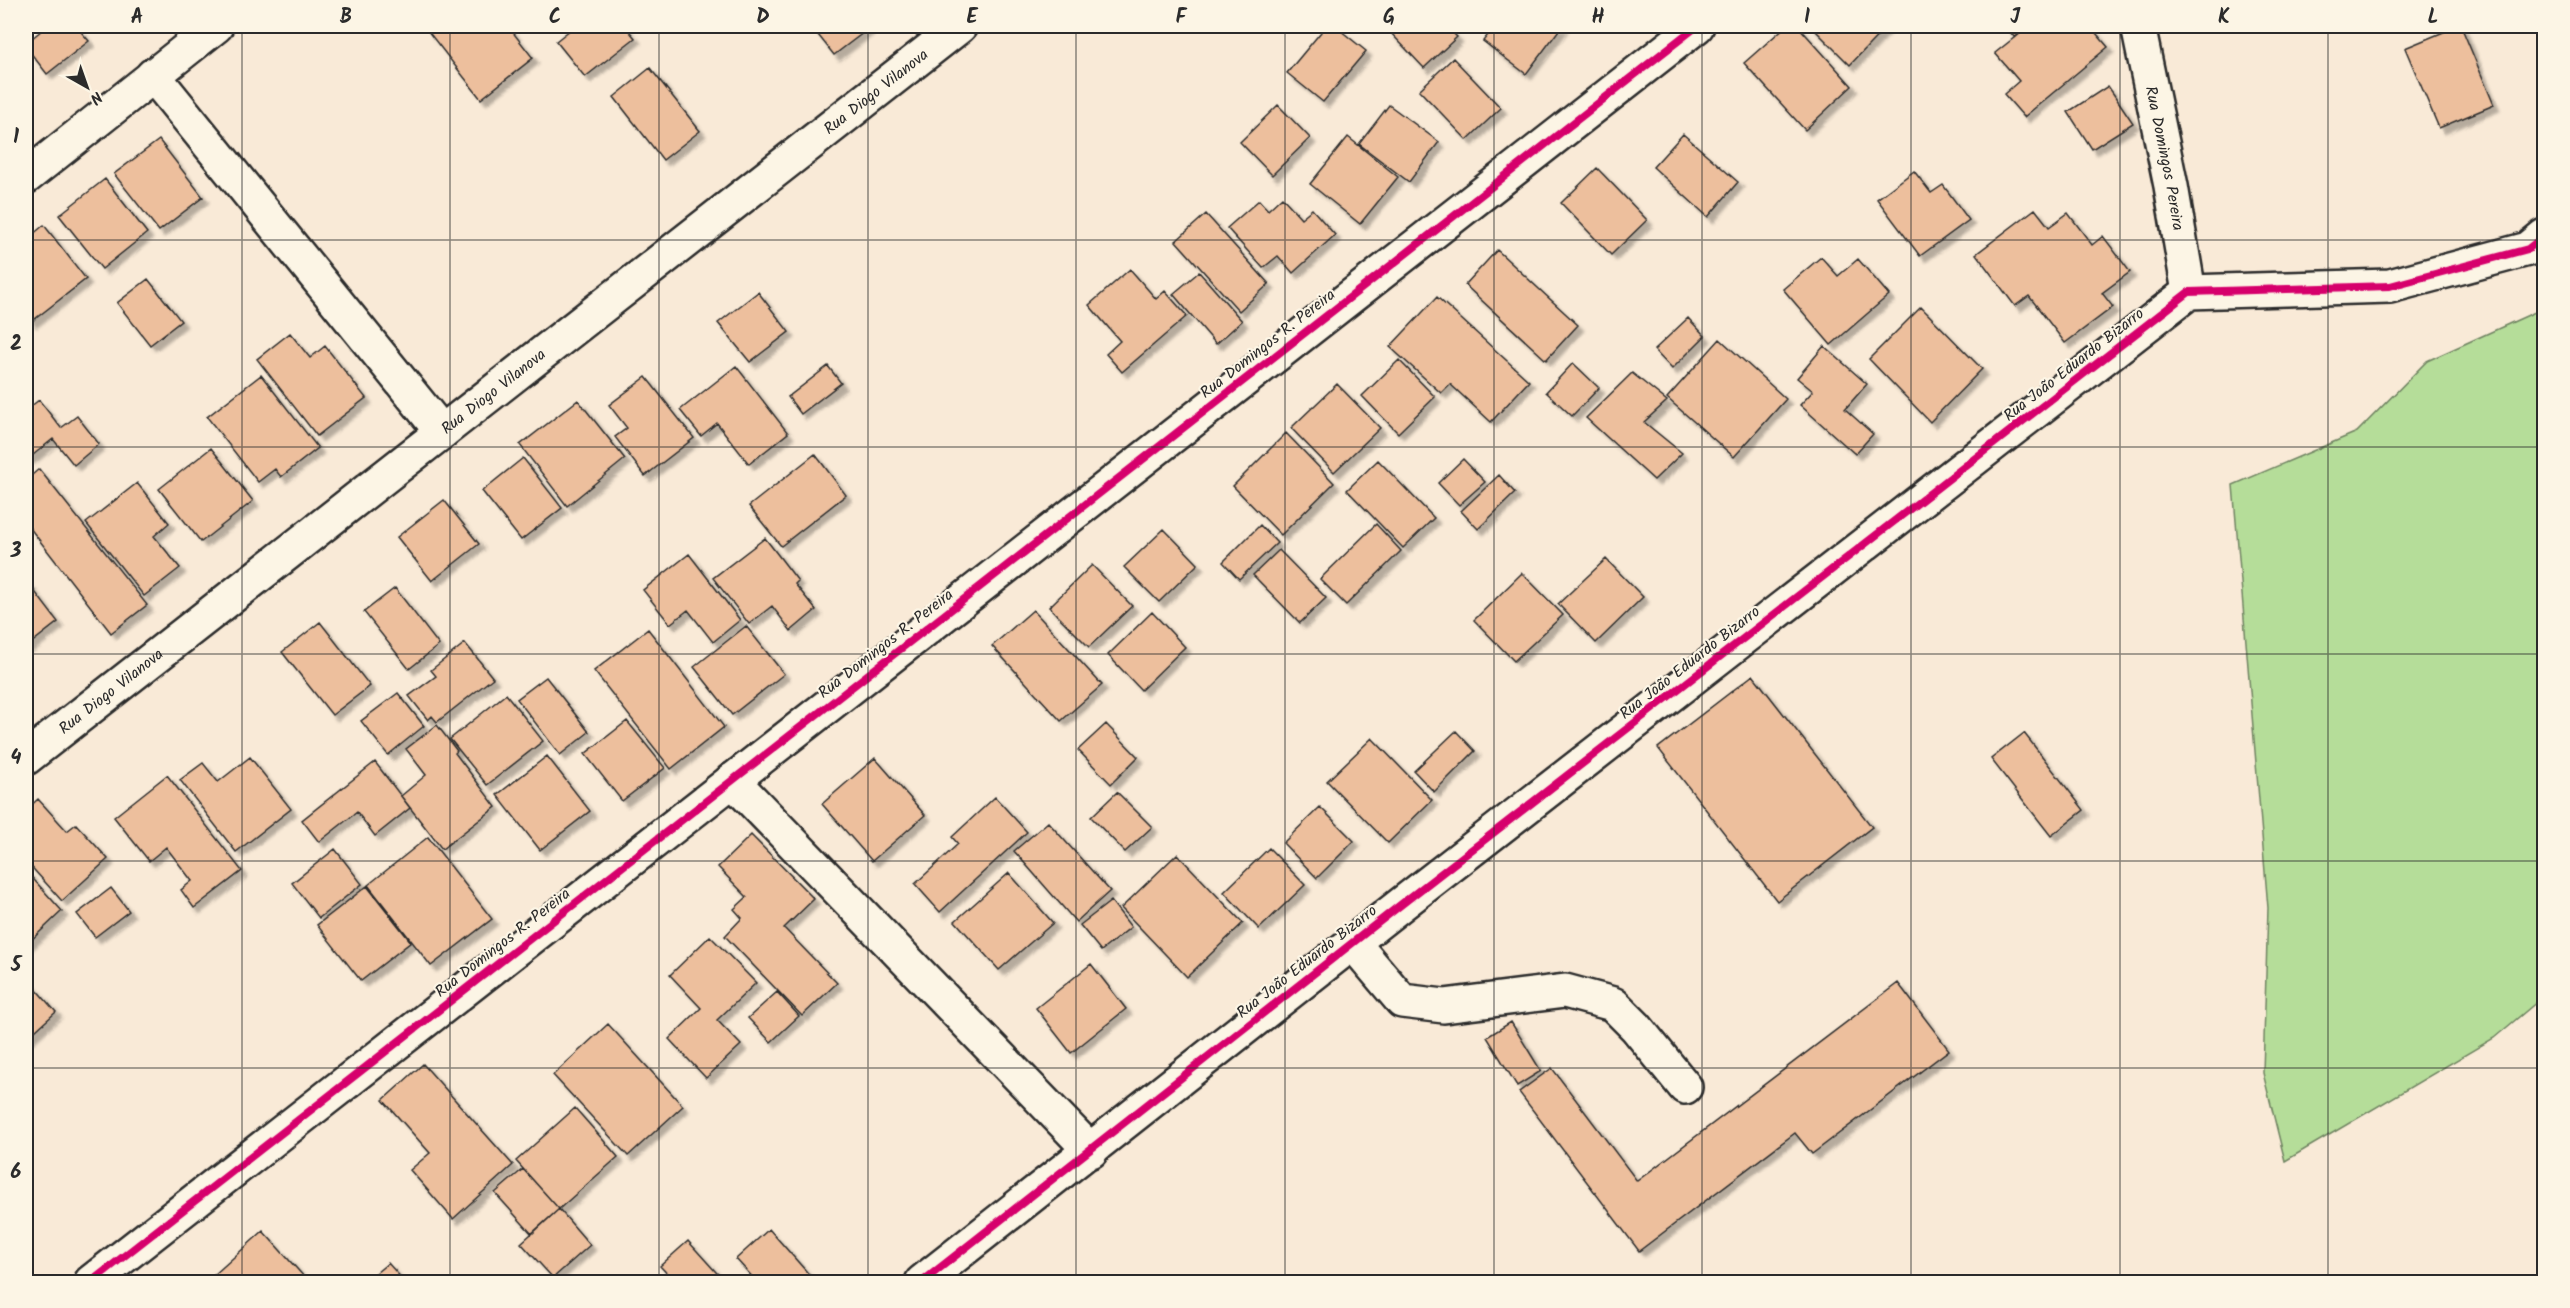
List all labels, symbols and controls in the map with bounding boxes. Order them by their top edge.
text: A [131,2,143,34]
text: B [340,2,352,34]
text: C [549,2,561,34]
text: D [756,2,770,34]
text: E [966,2,978,34]
text: F [1176,2,1188,34]
text: G [1383,2,1395,34]
text: H [1591,2,1605,34]
text: I [1804,2,1810,34]
text: J [2010,2,2021,34]
text: K [2218,2,2230,34]
text: L [2428,2,2438,34]
street label: Rua Diogo Vilanova [818,43,934,141]
north arrow [57,57,117,117]
street label: Rua Domingos Pereira [2138,84,2191,232]
text: N [84,85,108,110]
text: 1 [13,122,19,154]
street label: Rua Domingos R. Pereira [1195,283,1341,405]
street label: Rua João Eduardo Bizarro [1998,302,2150,428]
text: 2 [10,329,22,361]
street label: Rua Diogo Vilanova [436,342,551,441]
text: 3 [10,536,22,568]
street label: Rua Domingos R. Pereira [813,583,959,705]
street label: Rua João Eduardo Bizarro [1614,600,1766,726]
street label: Rua Diogo Vilanova [53,642,169,741]
text: 4 [11,743,22,775]
street label: Rua Domingos R. Pereira [430,882,576,1004]
street label: Rua João Eduardo Bizarro [1231,899,1383,1025]
text: 5 [10,950,23,982]
text: 6 [11,1157,22,1189]

